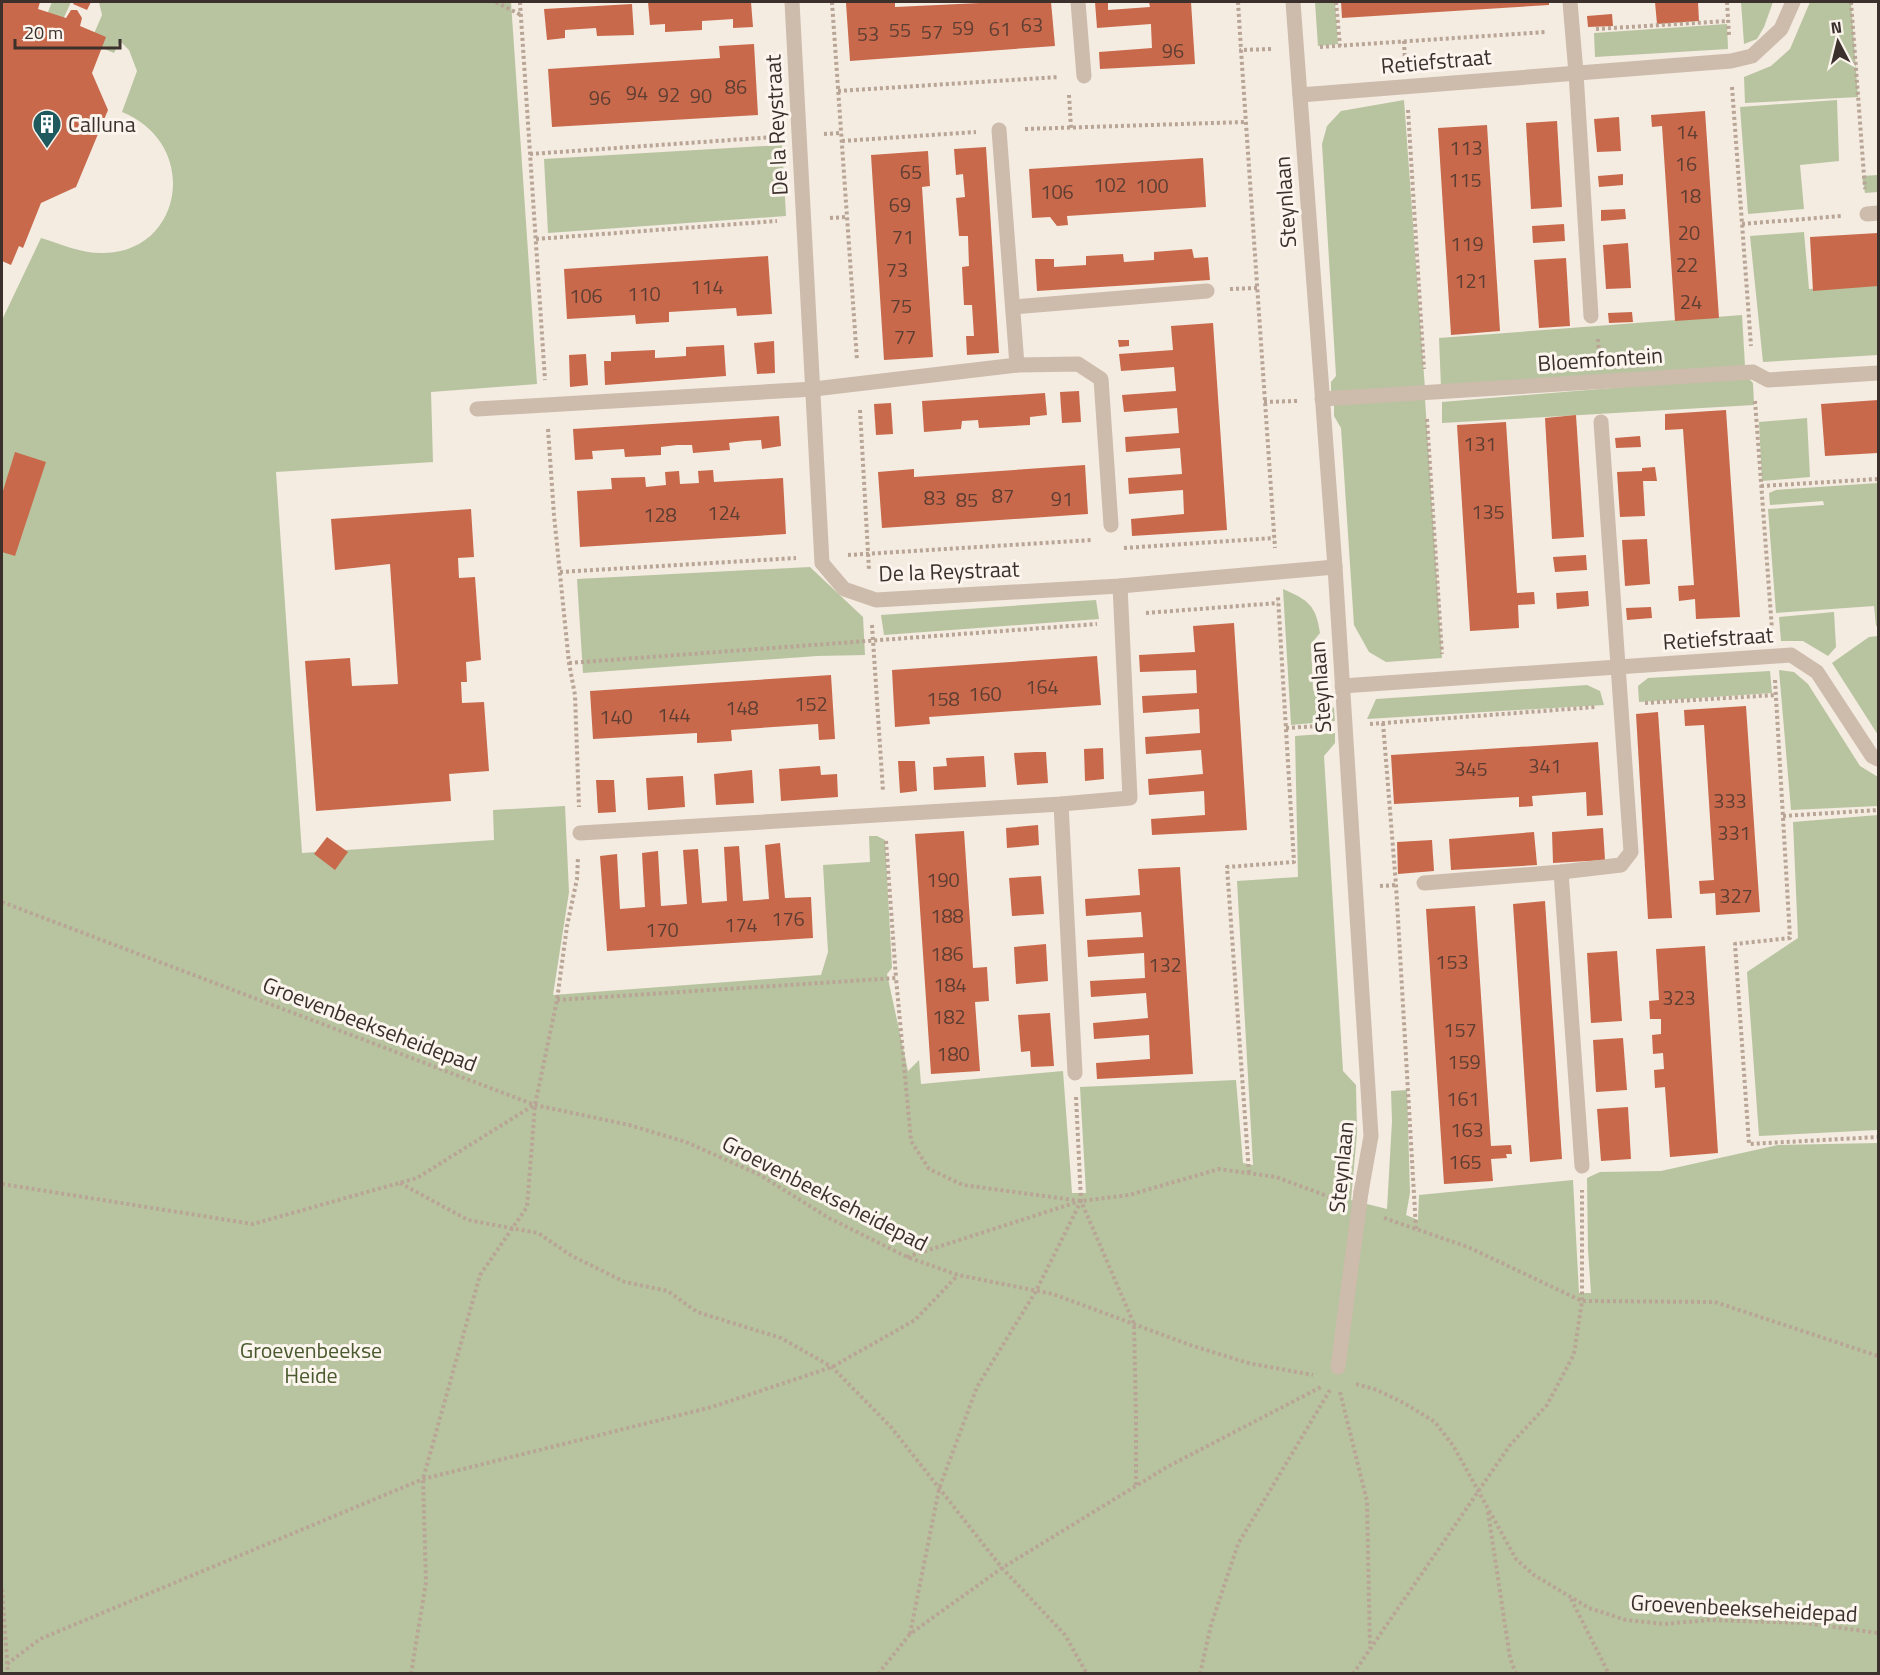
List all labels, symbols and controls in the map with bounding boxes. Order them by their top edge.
house number: 63 [1021,9,1043,40]
scale bar [15,12,120,50]
house number: 59 [952,12,974,43]
north arrow [1808,12,1868,72]
house number: 61 [989,13,1011,44]
house number: 55 [889,14,911,45]
text: N [1829,15,1843,40]
house number: 57 [921,16,943,47]
house number: 53 [857,18,879,49]
text: 20 m [24,19,63,46]
house number: 96 [1162,35,1184,66]
street label: Retiefstraat [1379,39,1493,83]
street label: De la Reystraat [755,53,797,196]
house number: 86 [725,71,747,102]
house number: 94 [626,77,648,108]
house number: 92 [658,79,680,110]
house number: 90 [690,80,712,111]
house number: 96 [589,82,611,113]
place label: Calluna [68,107,136,141]
building icon: Calluna [31,108,63,150]
house number: 14 [1676,116,1698,147]
house number: 113 [1449,132,1483,163]
house number: 16 [1675,148,1697,179]
street label: Steynlaan [1265,155,1305,249]
house number: 65 [900,156,922,187]
house number: 115 [1448,164,1482,195]
house number: 102 [1093,169,1127,200]
house number: 100 [1135,170,1169,201]
house number: 106 [1040,176,1074,207]
house number: 18 [1679,180,1701,211]
house number: 69 [889,189,911,220]
house number: 20 [1678,217,1700,248]
house number: 71 [892,221,914,252]
house number: 119 [1450,228,1484,259]
house number: 22 [1676,249,1698,280]
house number: 73 [886,254,908,285]
house number: 121 [1454,265,1488,296]
house number: 114 [690,271,724,302]
house number: 110 [627,278,661,309]
house number: 106 [569,280,603,311]
house number: 24 [1680,286,1702,317]
house number: 75 [890,290,912,321]
house number: 77 [894,321,916,352]
street label: Bloemfontein [1536,338,1664,380]
house number: 131 [1463,428,1497,459]
house number: 87 [992,480,1014,511]
house number: 83 [924,482,946,513]
house number: 91 [1051,483,1073,514]
house number: 85 [956,484,978,515]
house number: 135 [1471,496,1505,527]
house number: 124 [707,497,741,528]
house number: 128 [643,499,677,530]
street label: De la Reystraat [878,552,1020,590]
street label: Retiefstraat [1662,617,1775,659]
street label: Steynlaan [1300,640,1340,734]
house number: 164 [1025,671,1059,702]
house number: 160 [968,678,1002,709]
house number: 158 [926,683,960,714]
house number: 152 [794,688,828,719]
house number: 148 [725,692,759,723]
house number: 144 [657,699,691,730]
house number: 140 [599,701,633,732]
house number: 341 [1528,750,1562,781]
house number: 345 [1454,753,1488,784]
house number: 333 [1713,785,1747,816]
house number: 331 [1717,817,1751,848]
house number: 190 [926,864,960,895]
house number: 327 [1719,880,1753,911]
house number: 188 [930,900,964,931]
house number: 176 [771,903,805,934]
house number: 174 [724,909,758,940]
house number: 170 [645,914,679,945]
house number: 186 [930,938,964,969]
house number: 153 [1435,946,1469,977]
house number: 132 [1148,949,1182,980]
street label: Groevenbeekseheidepad [258,967,482,1081]
house number: 184 [933,969,967,1000]
house number: 323 [1662,982,1696,1013]
house number: 182 [932,1001,966,1032]
house number: 157 [1443,1014,1477,1045]
house number: 180 [936,1038,970,1069]
house number: 159 [1447,1046,1481,1077]
house number: 161 [1446,1083,1480,1114]
house number: 163 [1450,1114,1484,1145]
street label: Steynlaan [1319,1120,1363,1214]
street label: Groevenbeekseheidepad [716,1126,934,1260]
house number: 165 [1448,1146,1482,1177]
park label: Groevenbeekse Heide [240,1333,382,1392]
street label: Groevenbeekseheidepad [1630,1585,1858,1631]

